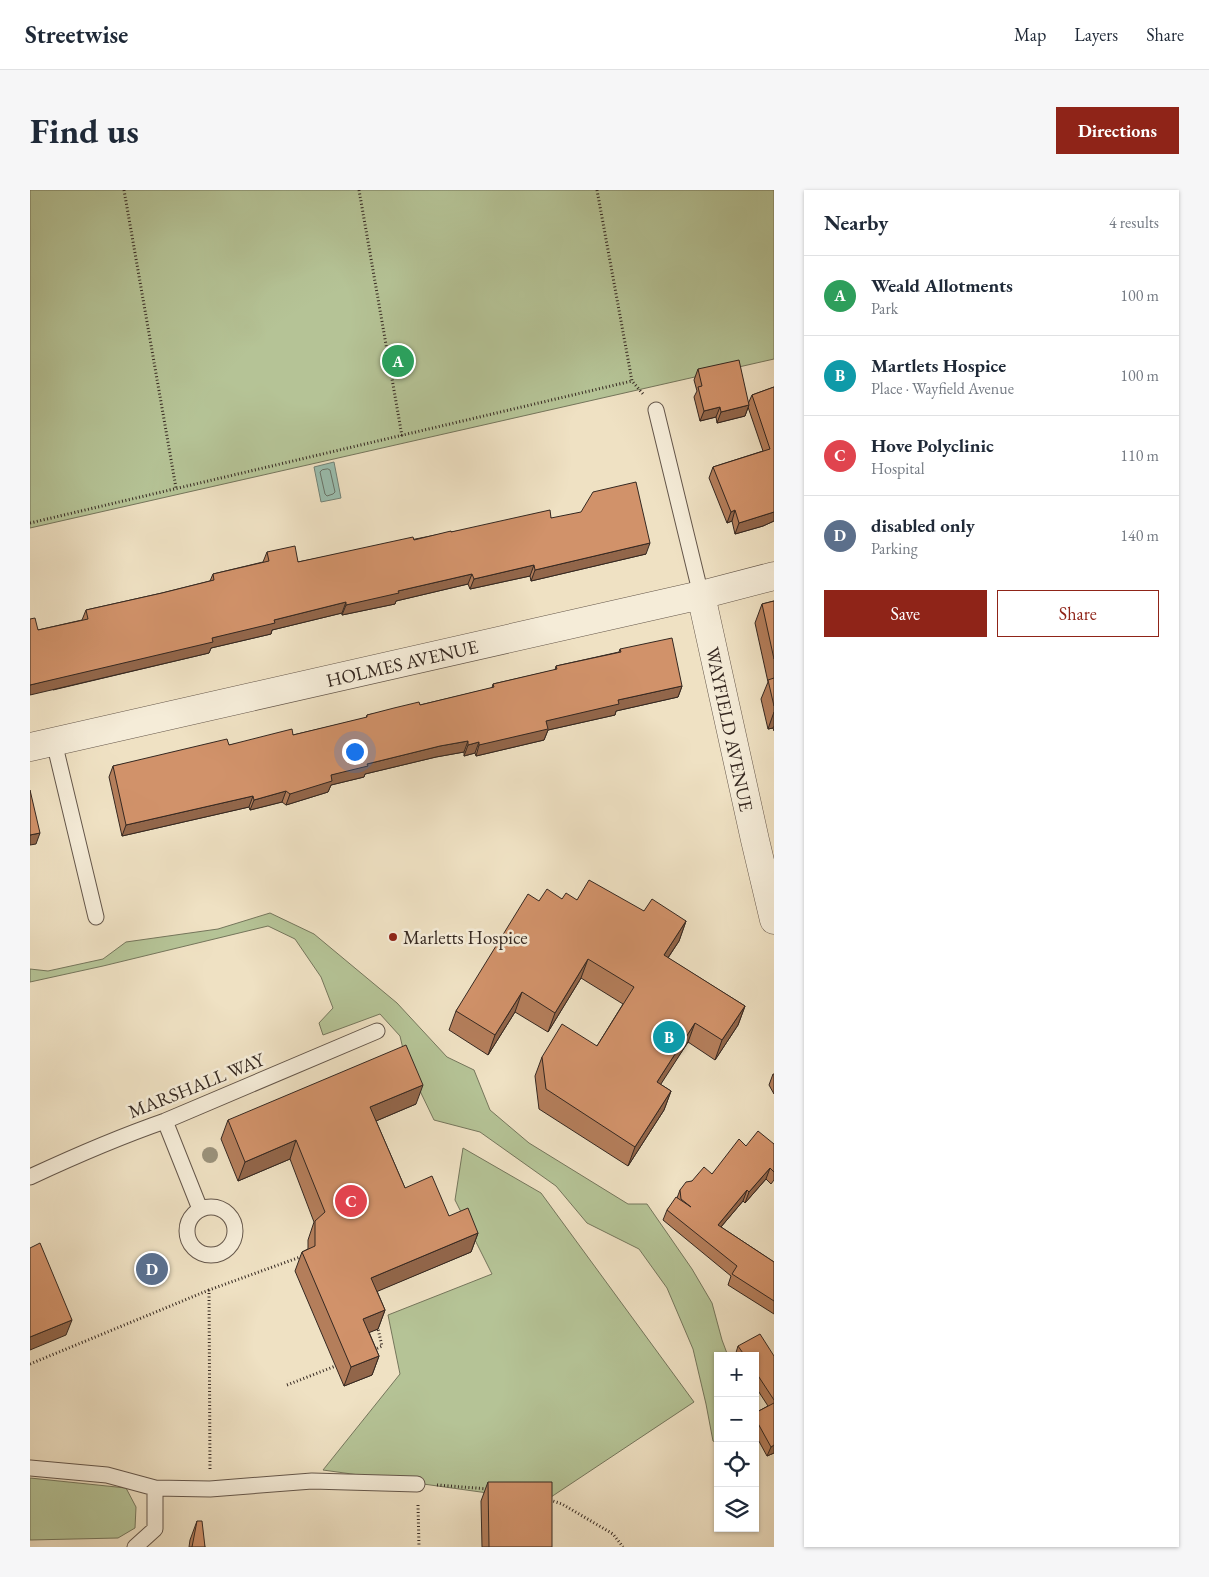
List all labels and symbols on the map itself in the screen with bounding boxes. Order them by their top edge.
pin: A [382,342,414,380]
street label: HOLMES AVENUE [324,634,481,693]
street label: WAYFIELD AVENUE [700,645,759,814]
your location [342,739,368,765]
place label: Marletts Hospice [403,925,528,950]
marker: Marletts Hospice [387,931,399,943]
pin: B [653,1018,685,1056]
street label: MARSHALL WAY [124,1046,269,1124]
pin: C [335,1182,367,1220]
pin: D [136,1250,168,1288]

